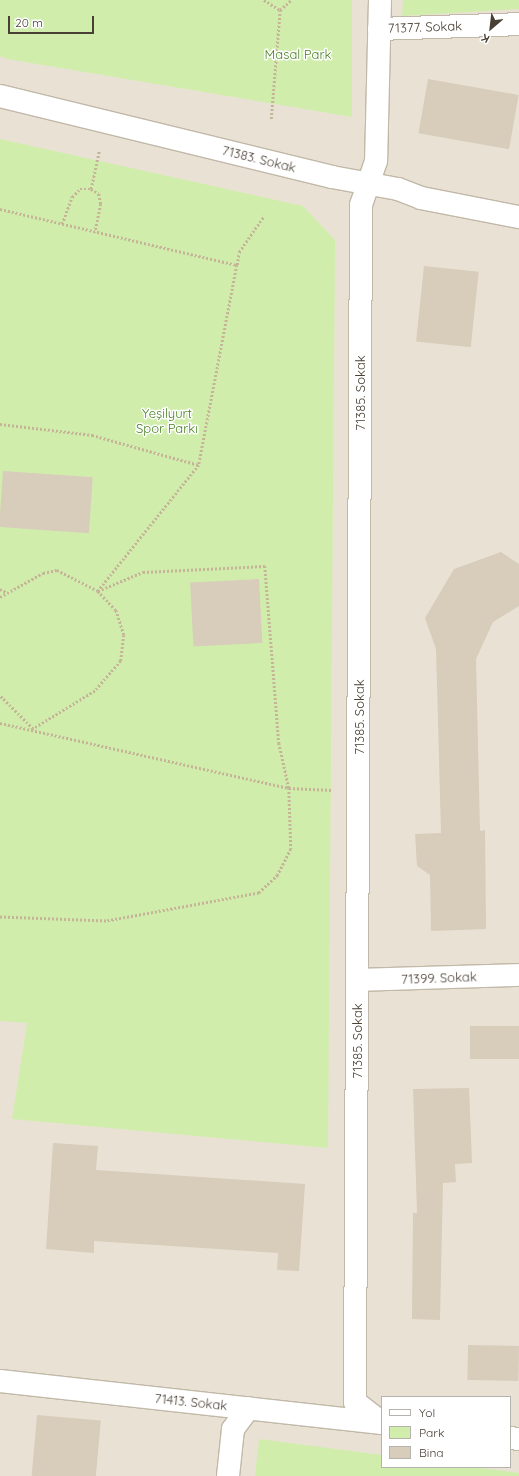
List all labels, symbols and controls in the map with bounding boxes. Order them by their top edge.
scale bar [10,8,96,34]
north arrow [471,8,511,48]
text: 20 m [15,15,43,30]
street label: 71377. Sokak [388,18,462,36]
text: K [479,31,492,46]
park label: Masal Park [265,46,331,62]
street label: 71383. Sokak [220,142,298,176]
street label: 71385. Sokak [352,355,368,431]
park label: Yeşilyurt Spor Parkı [136,406,198,437]
street label: 71385. Sokak [351,679,367,755]
street label: 71399. Sokak [401,969,477,987]
street label: 71385. Sokak [349,1003,365,1079]
street label: 71413. Sokak [154,1390,228,1414]
legend [381,1396,511,1468]
text: Yol [419,1405,435,1420]
text: Park [419,1425,444,1440]
text: Bina [419,1445,444,1460]

